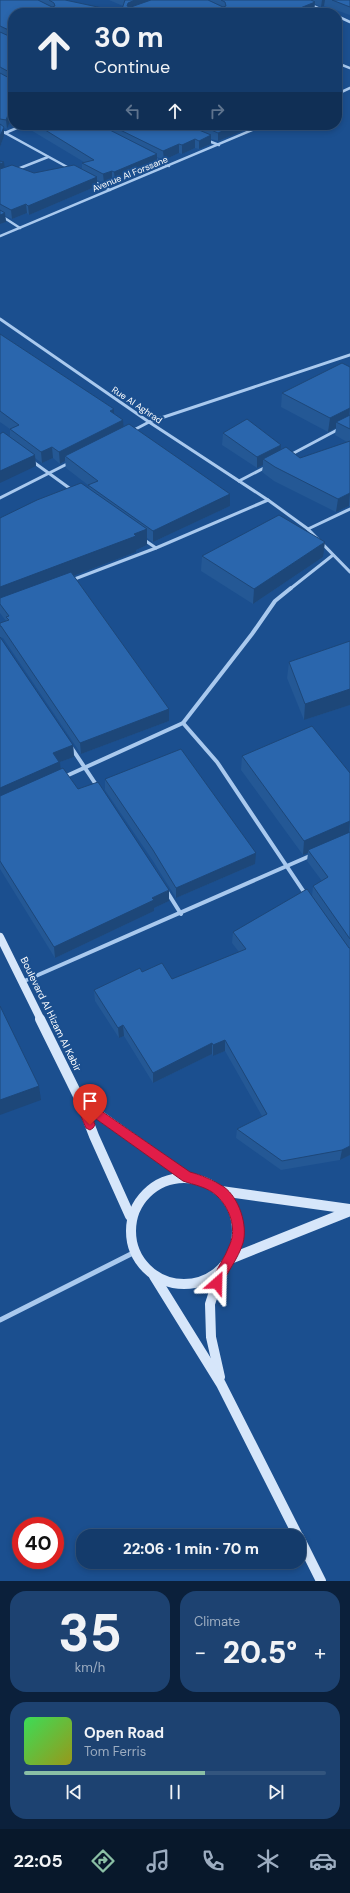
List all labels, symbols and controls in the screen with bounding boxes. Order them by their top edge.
text: 30 m [94,19,164,56]
icon: ahead [28,24,80,76]
text: Continue [94,55,170,79]
icon: left [122,100,144,122]
icon: ahead [164,100,186,122]
icon: right [206,100,228,122]
street label: Avenue Al Forssane [90,153,170,195]
street label: Rue Al Aghrad [109,384,165,427]
street label: Boulevard Al Hizam Al Kabir [18,955,84,1074]
pin [73,1084,107,1125]
icon: arrive [79,1090,101,1112]
position arrow [196,1262,238,1304]
speed limit sign: 40 [12,1517,64,1569]
text: 22:06 · 1 min · 70 m [123,1539,259,1559]
text: 35 [58,1599,122,1667]
text: Climate [194,1613,240,1630]
text: 20.5° [223,1633,297,1672]
text: − [194,1638,206,1667]
text: + [314,1638,326,1667]
text: km/h [75,1659,105,1676]
text: Open Road [84,1723,164,1743]
text: Tom Ferris [84,1743,146,1760]
icon: previous [63,1781,85,1803]
icon: pause [164,1781,186,1803]
icon: next [265,1781,287,1803]
icon: directions [89,1847,117,1875]
icon: music [144,1847,172,1875]
icon: phone [199,1847,227,1875]
icon: climate [254,1847,282,1875]
icon: car [309,1847,337,1875]
text: 22:05 [13,1849,63,1873]

